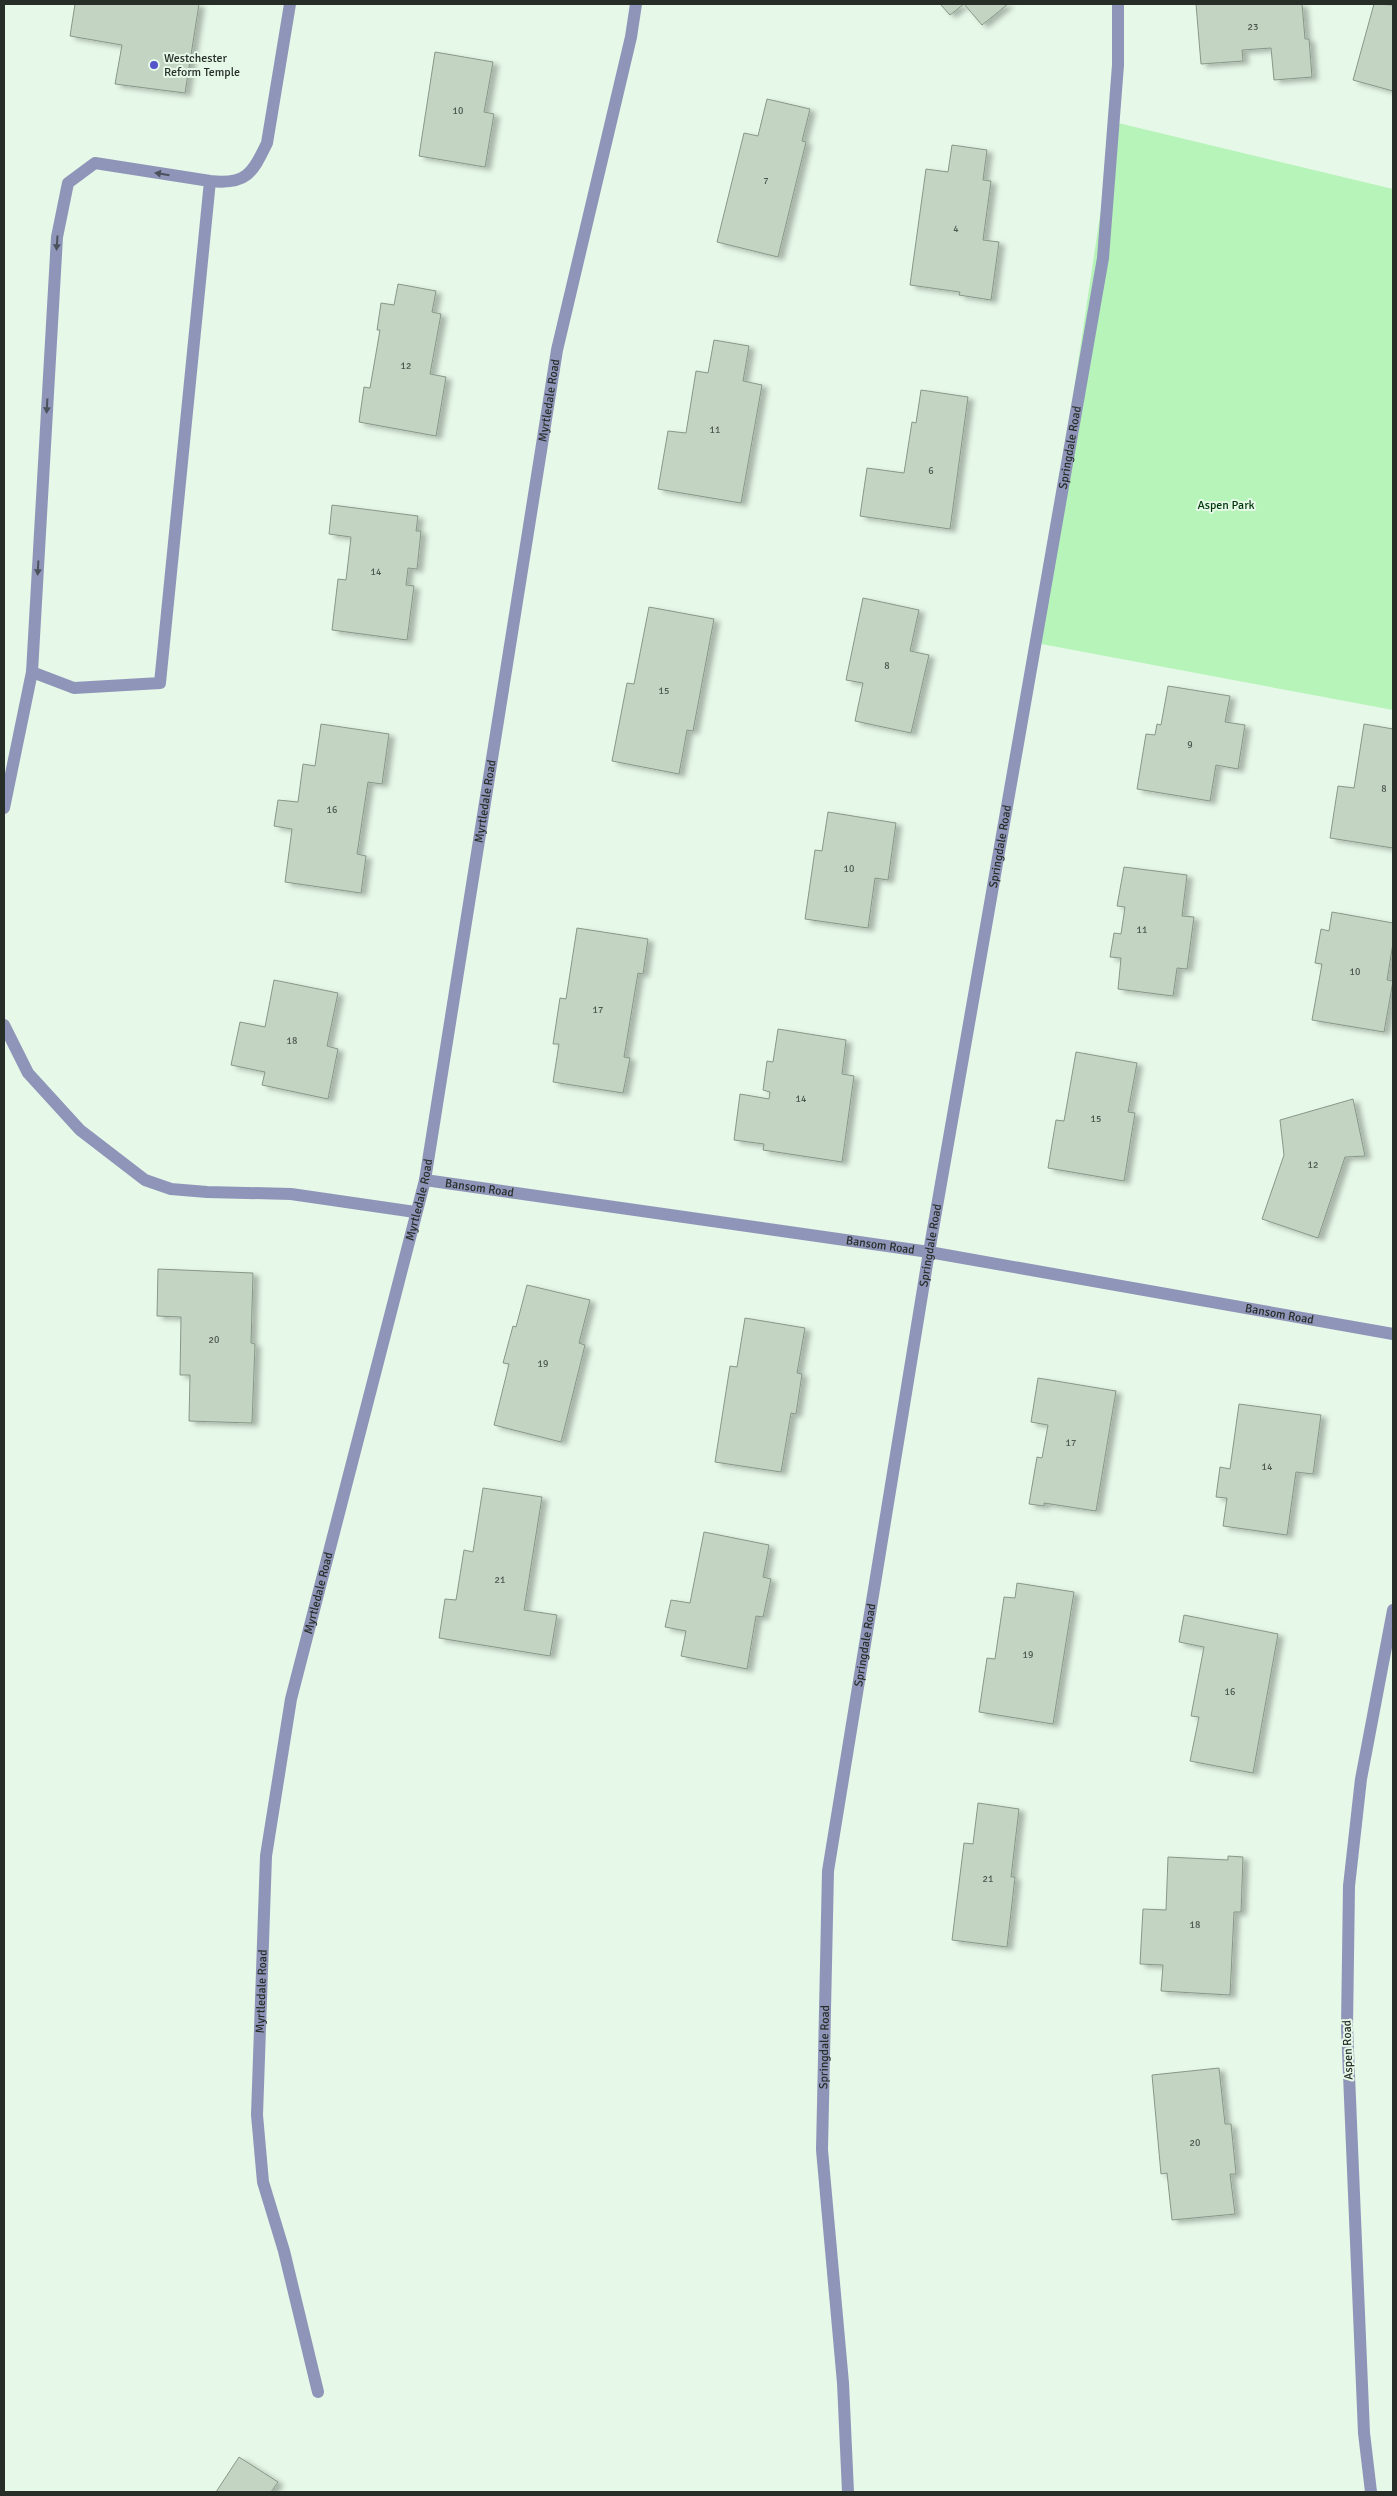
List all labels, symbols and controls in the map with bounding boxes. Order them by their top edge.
house number: 23 [1248,21,1258,33]
place label: Westchester Reform Temple [164,51,240,80]
marker: Westchester Reform Temple [148,59,160,71]
house number: 10 [453,105,463,117]
one-way arrow [153,169,169,177]
house number: 7 [763,175,769,187]
house number: 4 [953,223,959,235]
one-way arrow [53,236,61,252]
street label: Myrtledale Road [535,358,563,443]
house number: 12 [401,360,411,372]
one-way arrow [43,398,51,414]
street label: Springdale Road [1055,405,1084,490]
house number: 11 [710,424,720,436]
house number: 6 [928,465,934,477]
park label: Aspen Park [1197,498,1255,513]
one-way arrow [33,560,41,576]
house number: 14 [371,566,382,578]
house number: 8 [884,660,890,672]
house number: 15 [659,685,669,697]
house number: 9 [1187,739,1193,751]
street label: Myrtledale Road [471,759,499,844]
house number: 8 [1381,783,1387,795]
house number: 16 [327,804,337,816]
street label: Springdale Road [985,804,1015,889]
house number: 10 [844,863,854,875]
house number: 11 [1137,924,1147,936]
house number: 10 [1350,966,1360,978]
house number: 17 [593,1004,603,1016]
house number: 18 [287,1035,297,1047]
house number: 14 [796,1093,807,1105]
house number: 15 [1091,1113,1101,1125]
street label: Myrtledale Road [402,1158,436,1242]
house number: 12 [1308,1159,1318,1171]
street label: Bansom Road [444,1175,515,1200]
street label: Springdale Road [916,1203,945,1288]
street label: Bansom Road [845,1233,916,1257]
street label: Bansom Road [1244,1301,1315,1327]
house number: 20 [209,1334,219,1346]
house number: 19 [538,1358,548,1370]
house number: 17 [1066,1437,1076,1449]
house number: 14 [1262,1461,1273,1473]
street label: Myrtledale Road [301,1551,336,1636]
house number: 21 [495,1574,505,1586]
street label: Springdale Road [851,1602,879,1688]
house number: 19 [1023,1649,1033,1661]
house number: 16 [1225,1686,1235,1698]
house number: 21 [983,1873,993,1885]
house number: 18 [1190,1919,1200,1931]
street label: Myrtledale Road [252,1949,270,2034]
street label: Springdale Road [816,2005,833,2089]
street label: Aspen Road [1339,2020,1357,2080]
house number: 20 [1190,2137,1200,2149]

